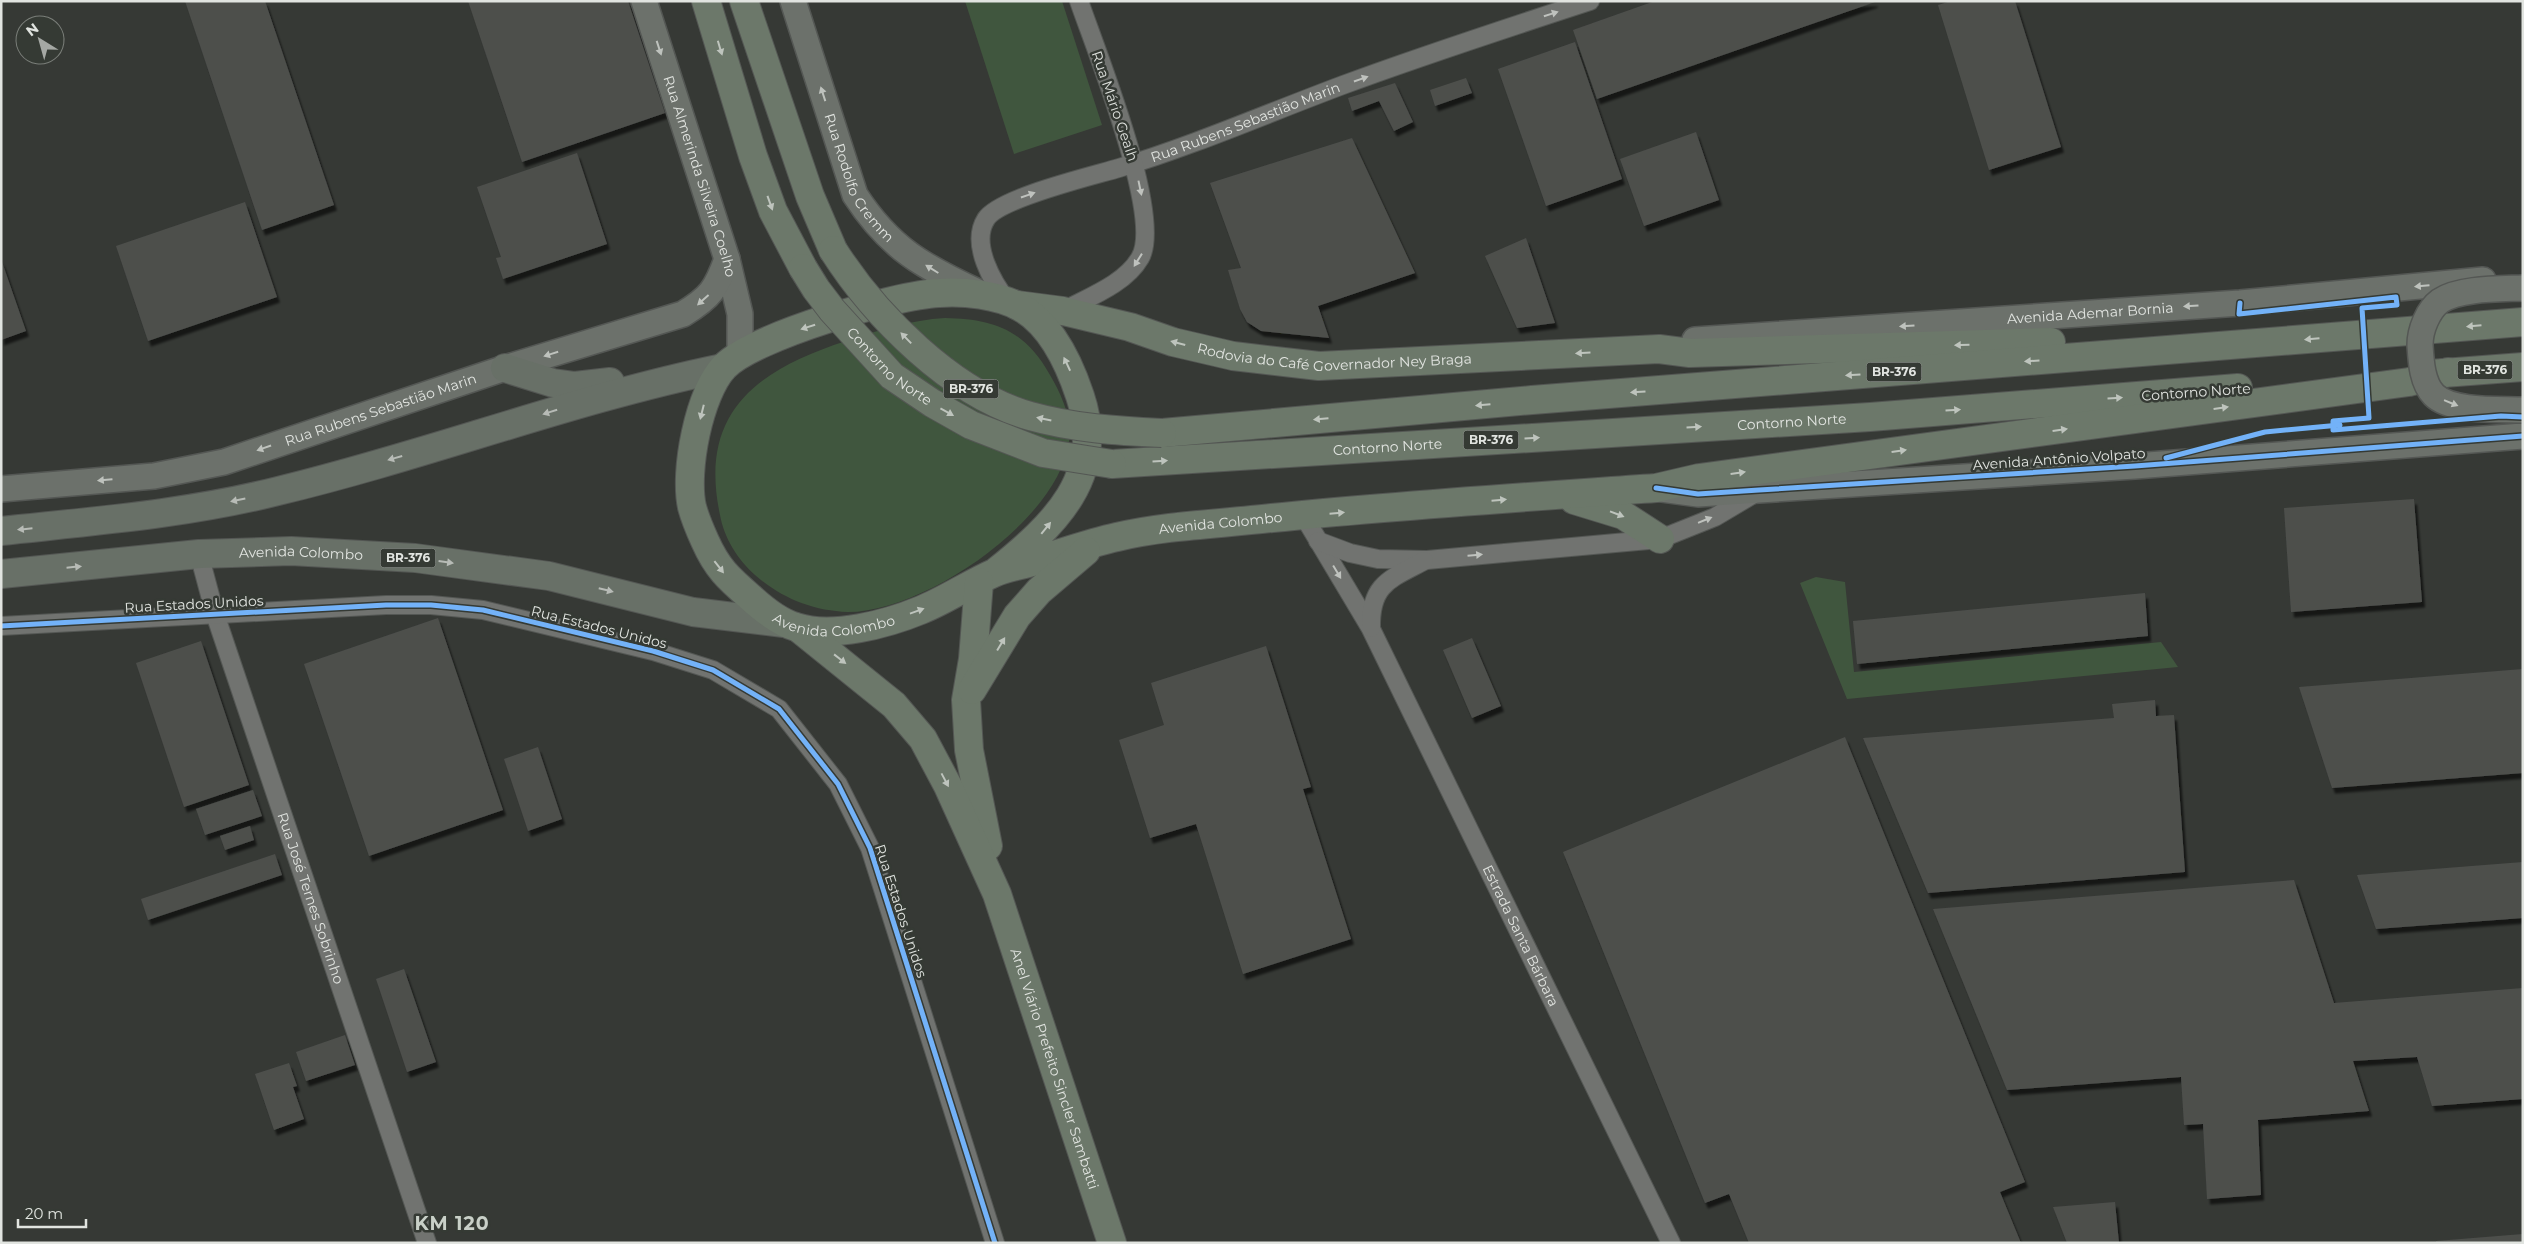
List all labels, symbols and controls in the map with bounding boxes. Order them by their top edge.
one-way arrow [1544,9,1559,17]
north arrow [15,15,65,65]
text: N [22,19,42,40]
one-way arrow [656,40,664,55]
one-way arrow [717,40,724,55]
street label: Rua Mário Gealh [1088,49,1142,163]
street label: Rua Almerinda Silveira Coelho [660,73,740,279]
one-way arrow [1353,75,1368,82]
street label: Rua Rubens Sebastião Marin [1148,78,1342,166]
one-way arrow [818,86,826,101]
street label: Rua Rodolfo Cremm [820,111,898,246]
one-way arrow [1136,180,1144,195]
one-way arrow [1021,191,1036,199]
one-way arrow [767,195,774,210]
one-way arrow [1133,253,1142,266]
one-way arrow [926,265,939,274]
one-way arrow [2414,282,2430,290]
one-way arrow [697,294,709,306]
street label: Avenida Ademar Bornia [2006,299,2174,328]
one-way arrow [2183,302,2199,310]
one-way arrow [1899,322,1915,330]
one-way arrow [2466,322,2482,330]
one-way arrow [800,323,815,331]
street label: Contorno Norte [843,323,935,409]
one-way arrow [900,332,912,344]
one-way arrow [2304,335,2320,343]
one-way arrow [1171,339,1186,347]
street label: Rodovia do Café Governador Ney Braga [1195,339,1472,376]
one-way arrow [1953,341,1969,349]
one-way arrow [543,350,558,358]
one-way arrow [1575,350,1591,358]
one-way arrow [1063,357,1071,371]
one-way arrow [2024,357,2040,365]
road number: BR-376 [2458,360,2512,380]
road number: BR-376 [1866,362,1922,382]
street label: Rua Rubens Sebastião Marin [282,369,479,450]
one-way arrow [1844,371,1860,379]
road number: BR-376 [944,379,998,398]
street label: Contorno Norte [2141,379,2251,405]
one-way arrow [1630,388,1646,396]
one-way arrow [2108,393,2124,401]
one-way arrow [2444,399,2459,407]
one-way arrow [1475,401,1491,409]
one-way arrow [698,404,706,419]
one-way arrow [2214,404,2230,412]
one-way arrow [1946,406,1962,414]
one-way arrow [543,408,558,416]
one-way arrow [940,408,955,416]
street label: Contorno Norte [1737,409,1847,434]
one-way arrow [1036,414,1052,422]
one-way arrow [1313,415,1329,423]
one-way arrow [1687,423,1703,431]
one-way arrow [2053,425,2069,433]
road number: BR-376 [1464,430,1518,450]
one-way arrow [1524,433,1540,441]
street label: Contorno Norte [1332,435,1443,459]
street label: Avenida Antônio Volpato [1972,444,2146,474]
one-way arrow [256,445,271,453]
one-way arrow [1892,447,1908,455]
one-way arrow [387,454,402,462]
one-way arrow [1153,456,1169,464]
one-way arrow [1731,469,1747,477]
one-way arrow [97,477,113,485]
one-way arrow [1491,495,1507,503]
one-way arrow [230,496,245,504]
street label: Avenida Colombo [1157,508,1283,538]
one-way arrow [1329,508,1345,516]
one-way arrow [1609,510,1624,518]
one-way arrow [1698,516,1712,524]
one-way arrow [1041,522,1052,535]
one-way arrow [17,525,33,533]
street label: Avenida Colombo [239,542,364,564]
road number: BR-376 [380,548,436,568]
one-way arrow [1467,551,1483,559]
one-way arrow [438,558,454,566]
one-way arrow [714,560,725,573]
one-way arrow [67,563,83,571]
one-way arrow [1332,566,1341,579]
one-way arrow [598,586,613,594]
street label: Rua Estados Unidos [124,591,264,617]
street label: Rua Estados Unidos [529,601,669,653]
one-way arrow [910,607,925,614]
street label: Avenida Colombo [770,609,897,640]
one-way arrow [997,637,1006,650]
one-way arrow [833,654,846,665]
one-way arrow [941,773,949,788]
street label: Rua José Ternes Sobrinho [274,810,348,987]
street label: Rua Estados Unidos [871,842,931,980]
street label: Estrada Santa Bárbara [1479,862,1563,1009]
street label: Anel Viário Prefeito Sincler Sambatti [1006,946,1103,1192]
scale bar [18,1196,85,1228]
text: 20 m [25,1204,63,1223]
district label: KM 120 [414,1212,490,1235]

